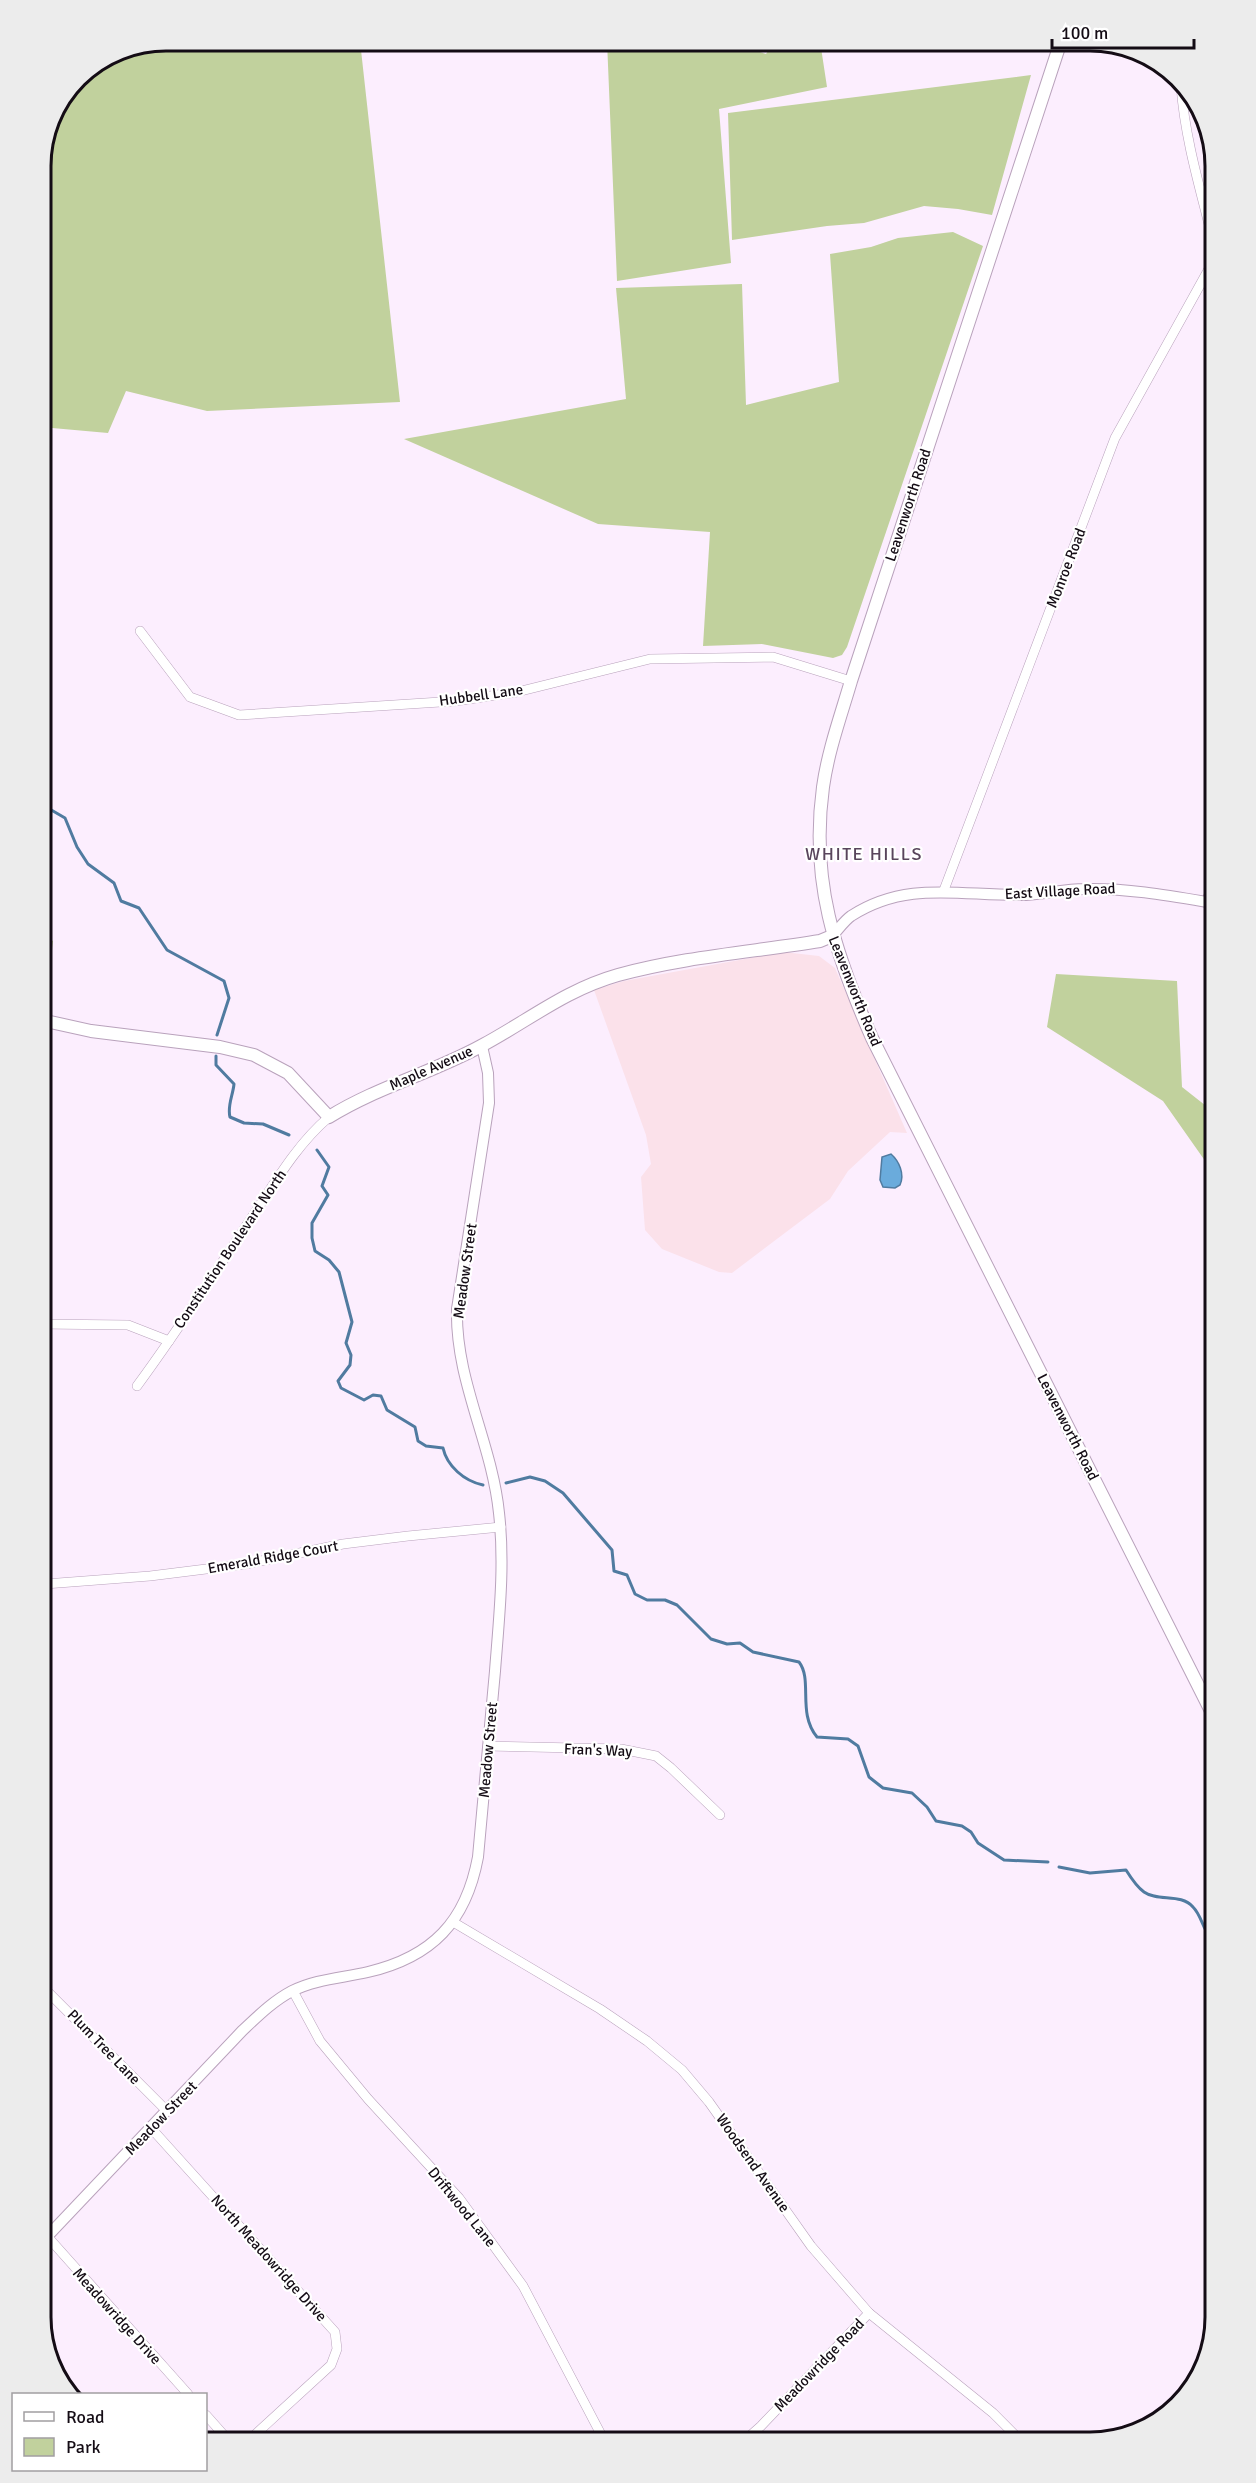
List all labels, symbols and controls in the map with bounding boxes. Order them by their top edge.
scale bar [1052,12,1194,50]
text: 100 m [1061,22,1108,44]
street label: Leavenworth Road [881,446,935,564]
street label: Monroe Road [1043,526,1089,610]
street label: Hubbell Lane [438,680,524,710]
district label: WHITE HILLS [805,843,923,865]
street label: East Village Road [1004,879,1116,903]
street label: Leavenworth Road [825,933,885,1049]
street label: Maple Avenue [386,1042,476,1094]
street label: Constitution Boulevard North [170,1166,290,1332]
street label: Meadow Street [449,1222,481,1320]
street label: Leavenworth Road [1033,1371,1103,1483]
street label: Emerald Ridge Court [206,1537,340,1577]
street label: Meadow Street [475,1701,501,1799]
street label: Fran's Way [564,1740,632,1760]
street label: Plum Tree Lane [64,2006,144,2088]
street label: Meadow Street [121,2077,201,2159]
street label: Woodsend Avenue [712,2110,794,2216]
street label: Driftwood Lane [424,2163,500,2251]
street label: North Meadowridge Drive [207,2191,331,2325]
street label: Meadowridge Drive [69,2264,165,2368]
street label: Meadowridge Road [770,2315,868,2415]
legend [12,2393,207,2471]
text: Road [66,2406,105,2428]
text: Park [66,2436,101,2458]

